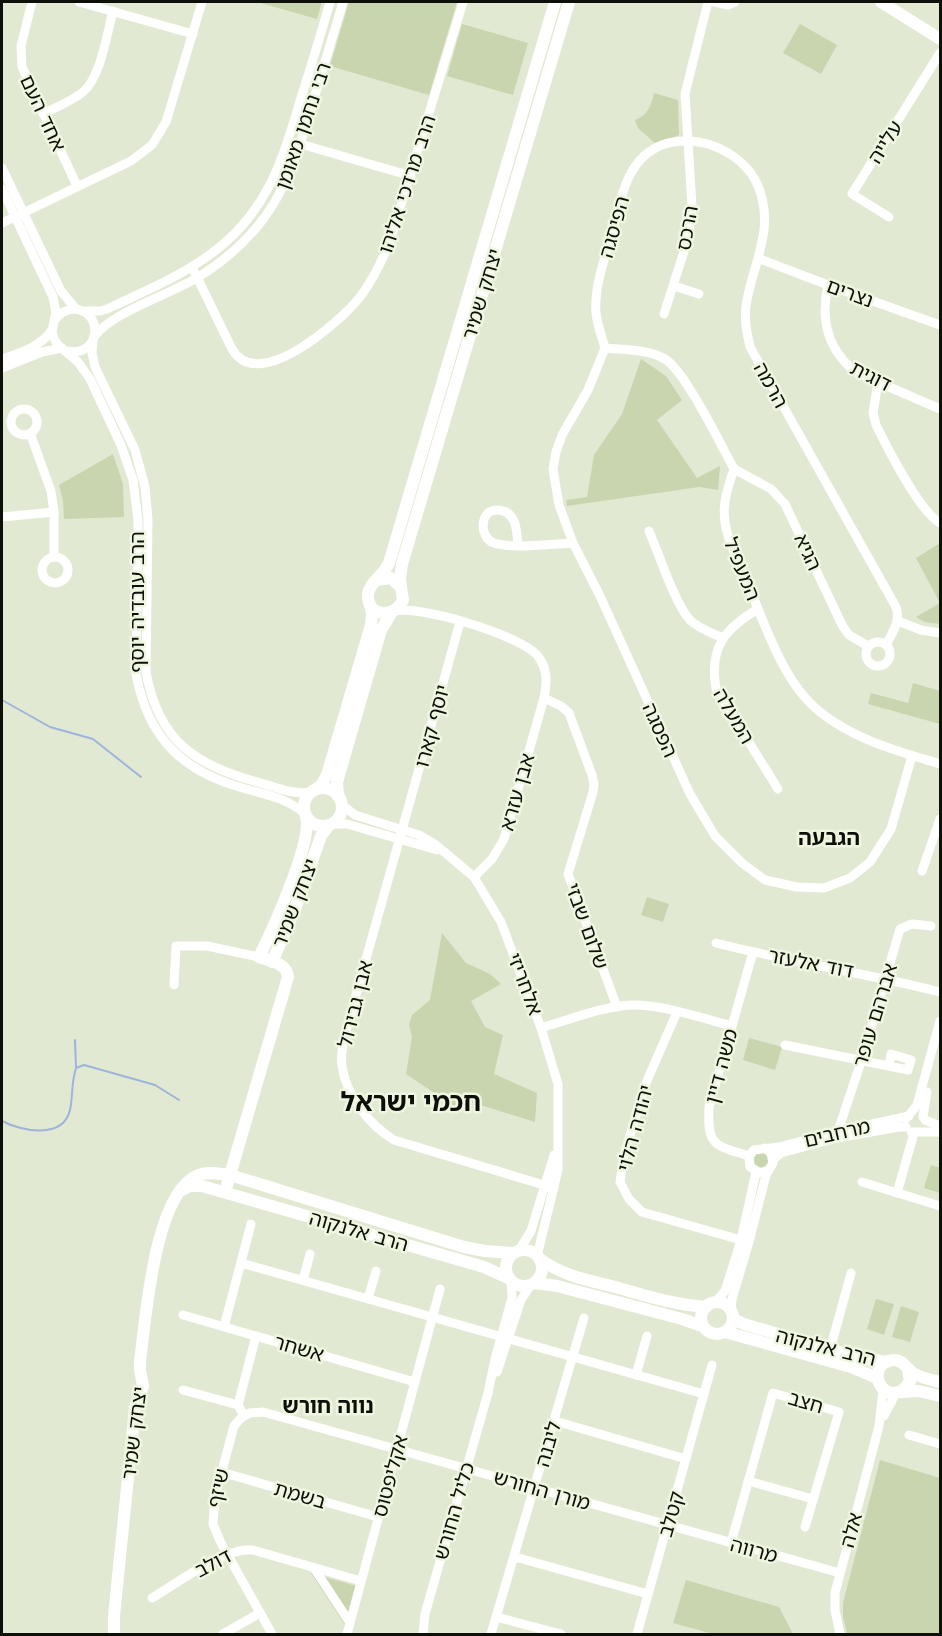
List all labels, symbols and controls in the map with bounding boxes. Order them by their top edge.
street label: רבי נחמן מאומן [270,59,336,193]
street label: אחד העם [15,71,71,155]
street label: הרב מרדכי אליהו [373,112,441,256]
street label: עלייה [863,116,907,168]
street label: הפיסגה [594,193,634,261]
street label: הרכס [671,204,703,252]
street label: יצחק שמיר [457,246,507,342]
street label: נצרים [823,273,877,313]
street label: דוגית [846,356,896,397]
street label: הרמה [749,358,793,412]
street label: הגיא [789,530,827,574]
street label: הרב עובדיה יוסף [125,531,149,673]
street label: המעפיל [719,534,765,604]
street label: יוסף קארו [409,682,455,770]
street label: המעלה [708,684,760,748]
street label: הפסגה [637,699,683,761]
street label: אבן עזרא [495,751,539,833]
district label: הגבעה [798,825,860,850]
street label: יצחק שמיר [267,855,323,951]
street label: שלום שבזי [560,880,614,972]
street label: דוד אלעזר [766,943,856,983]
street label: אלחריזי [502,949,548,1019]
street label: אבן גבירול [333,958,377,1050]
street label: אברהם עופר [848,960,902,1070]
street label: משה דיין [700,1026,742,1106]
street label: יהודה הלוי [612,1082,658,1174]
district label: חכמי ישראל [341,1087,481,1117]
street label: מרחבים [801,1114,873,1152]
street label: הרב אלנקוה [307,1205,411,1257]
street label: הרב אלנקוה [774,1323,878,1371]
street label: אשחר [271,1329,327,1367]
street label: יצחק שמיר [116,1385,152,1481]
street label: חצב [786,1386,826,1418]
district label: נווה חורש [282,1393,374,1418]
street label: ליבנה [530,1418,566,1470]
street label: אקליפטוס [368,1432,412,1520]
street label: כליל החורש [429,1459,479,1563]
street label: מורן החורש [491,1465,593,1515]
street label: שיזף [202,1466,234,1510]
street label: בשמת [271,1476,329,1514]
street label: קטלב [653,1488,689,1540]
street label: אלה [835,1510,867,1550]
street label: מרווה [728,1532,780,1568]
street label: דולב [191,1543,236,1583]

